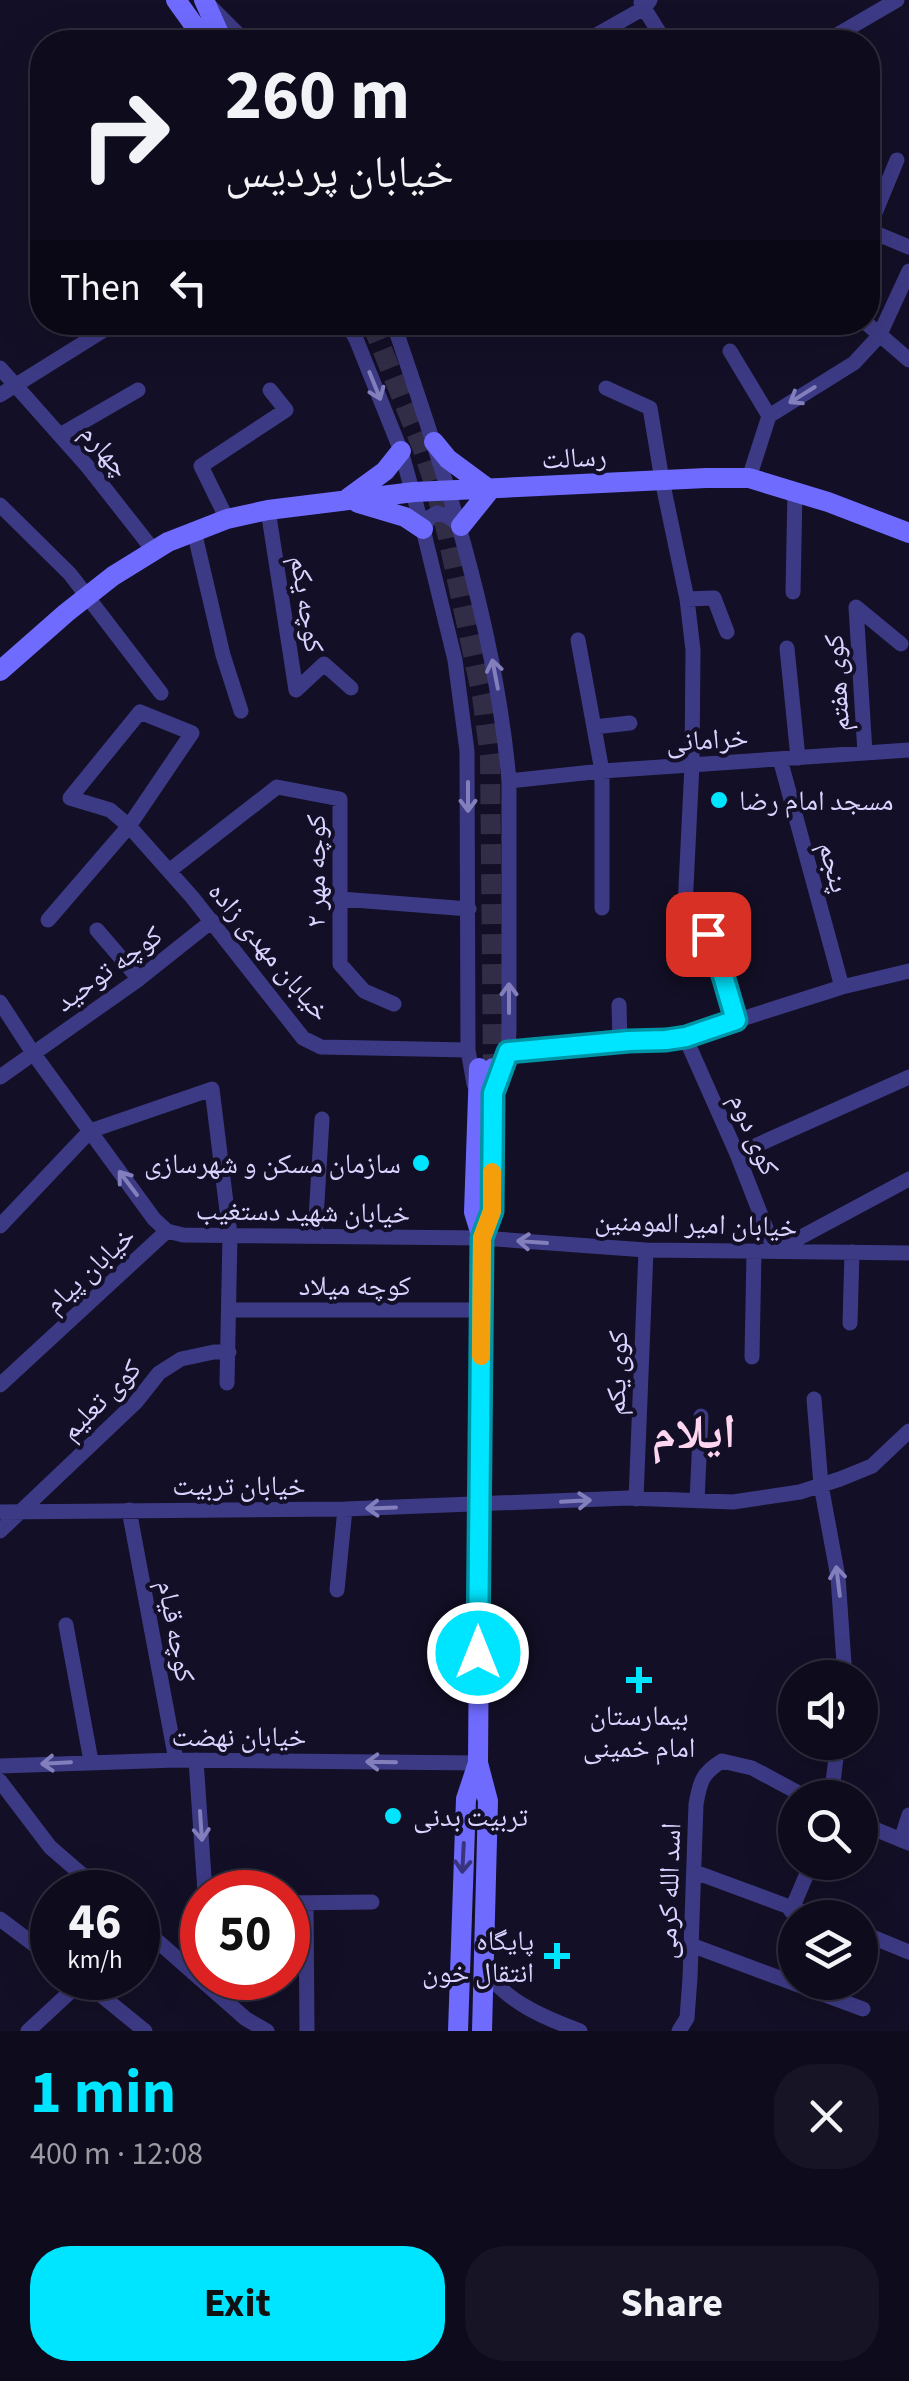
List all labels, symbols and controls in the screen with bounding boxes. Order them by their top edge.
text: 260 m [225,46,410,146]
icon: right [60,70,190,200]
text: خیابان پردیس [225,141,454,205]
icon: left [161,260,216,315]
text: Then [60,261,141,315]
one-way arrow [367,370,385,401]
one-way arrow [789,385,817,405]
street label: چهارم [71,415,140,487]
street label: رسالت [540,436,608,480]
street label: کوچه یکم [280,553,334,656]
street label: کوی هفتم [814,633,860,733]
one-way arrow [485,659,504,691]
street label: خرامانی [664,717,750,763]
one-way arrow [458,780,478,812]
place label: مسجد امام رضا [739,781,894,821]
marker: مسجد امام رضا [708,789,730,811]
street label: کوچه مهر ۲ [296,814,336,928]
street label: پنجم [808,837,860,897]
street label: خیابان مهدی زاده [199,873,340,1030]
pin [666,892,751,977]
icon: arrive [681,907,736,962]
street label: کوچه توحید [46,916,171,1022]
one-way arrow [500,983,518,1016]
street label: کوی دوم [719,1087,789,1182]
place label: سازمان مسکن و شهرسازی [144,1144,401,1184]
marker: سازمان مسکن و شهرسازی [410,1152,432,1174]
one-way arrow [118,1170,139,1197]
street label: خیابان شهید دستغیب [195,1190,411,1234]
street label: خیابان امیر المومنین [594,1200,798,1248]
street label: خیابان پیام [35,1217,144,1323]
one-way arrow [516,1232,548,1251]
street label: کوچه میلاد [299,1266,412,1306]
street label: کوی یکم [596,1330,638,1416]
street label: کوی تعلیم [51,1350,151,1449]
district label: ایلام [652,1399,736,1467]
street label: خیابان تربیت [172,1466,306,1506]
one-way arrow [560,1491,592,1510]
one-way arrow [366,1499,398,1518]
one-way arrow [828,1565,847,1597]
street label: کوچه قیام [147,1577,206,1686]
position arrow [426,1601,530,1705]
map controls [778,1660,878,2000]
button: sound [778,1660,878,1760]
marker: بیمارستان امام خمینی [626,1667,652,1693]
place label: بیمارستان امام خمینی [583,1696,695,1768]
street label: خیابان نهضت [172,1717,306,1757]
one-way arrow [365,1752,398,1772]
one-way arrow [40,1754,72,1773]
button: search [778,1780,878,1880]
place label: تربیت بدنی [413,1797,528,1837]
marker: تربیت بدنی [382,1805,404,1827]
one-way arrow [191,1810,210,1842]
street label: اسد الله کرمی [647,1822,691,1960]
one-way arrow [453,1842,472,1874]
speed limit sign: 50 [180,1870,310,2000]
text: 46 [69,1887,121,1958]
button: layers [778,1900,878,2000]
place label: پایگاه انتقال خون [422,1921,534,1993]
text: km/h [67,1942,123,1978]
marker: پایگاه انتقال خون [544,1943,570,1969]
text: 1 min [30,2051,176,2136]
button: close [774,2064,879,2169]
text: 400 m · 12:08 [30,2131,203,2177]
button: Exit [30,2246,445,2361]
button: Share [465,2246,879,2361]

